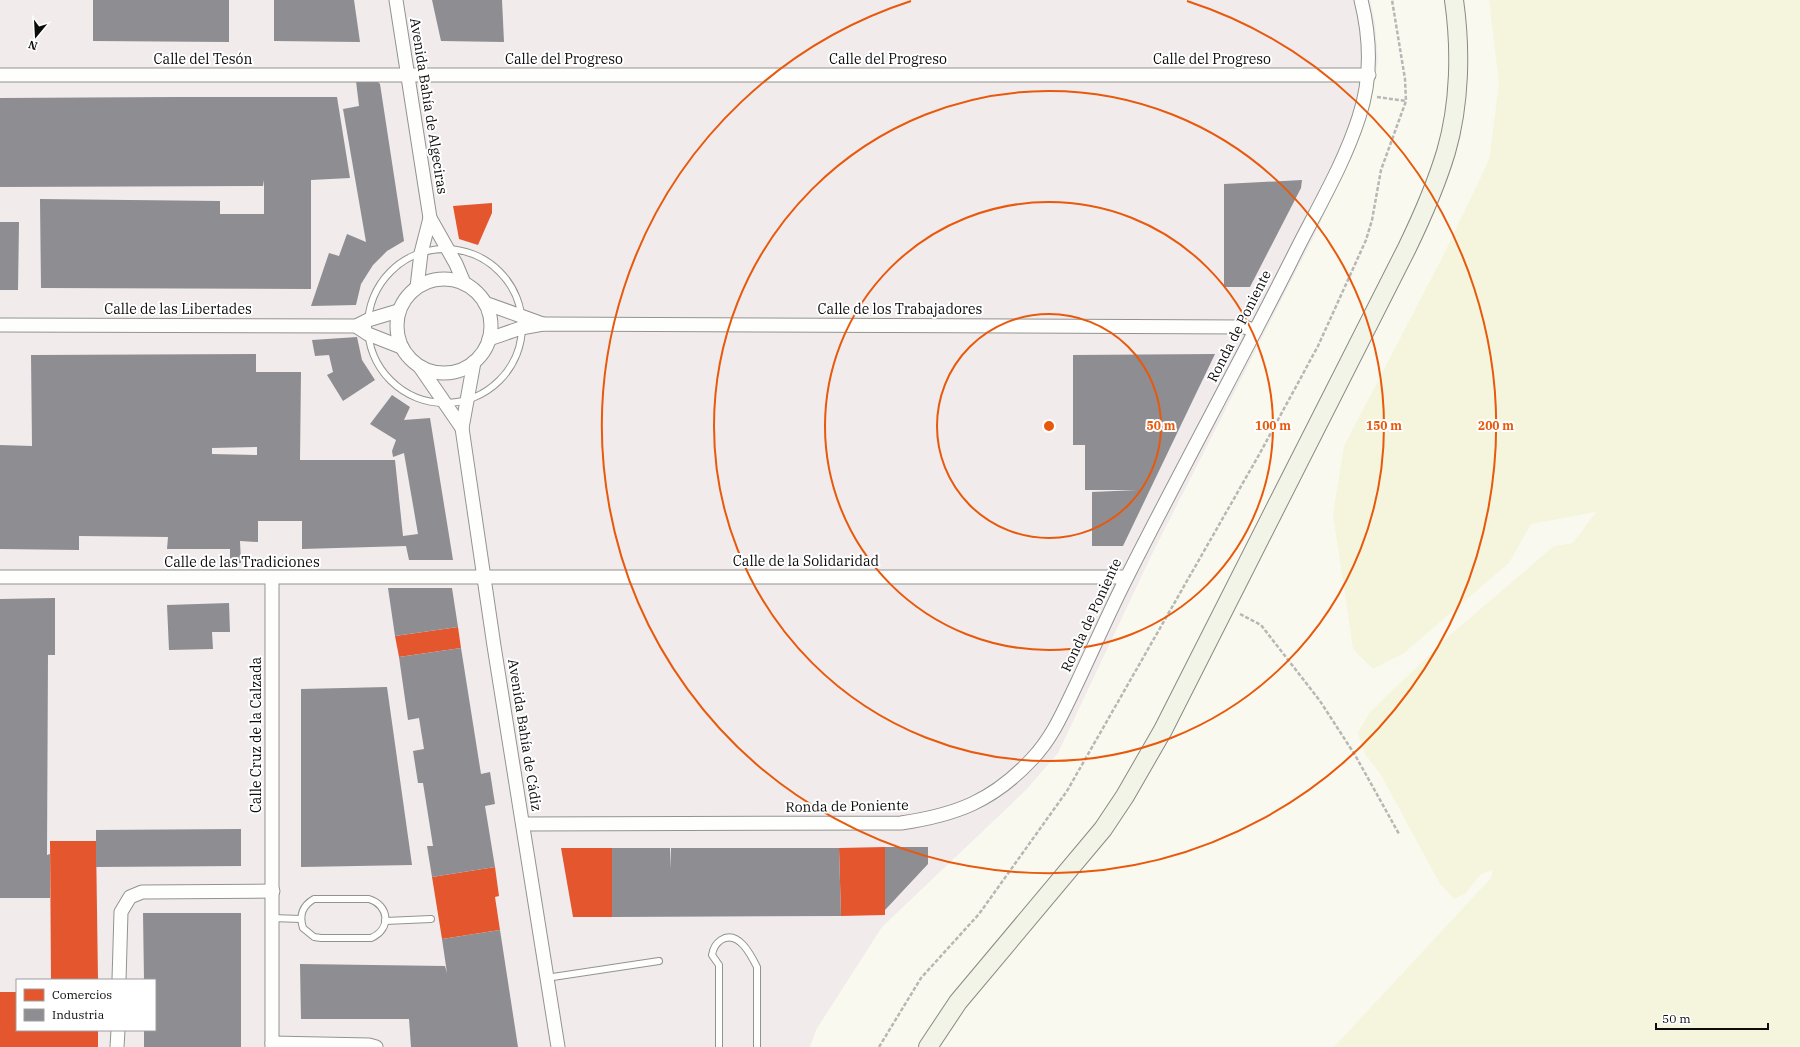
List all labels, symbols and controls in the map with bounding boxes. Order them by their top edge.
north arrow [16,16,56,56]
street label: Avenida Bahía de Algeciras [406,17,452,196]
text: N [26,37,39,54]
street label: Calle del Tesón [154,50,252,68]
street label: Calle del Progreso [505,50,623,68]
street label: Calle del Progreso [829,50,947,68]
street label: Calle del Progreso [1153,50,1271,68]
street label: Ronda de Poniente [1203,267,1275,385]
street label: Calle de las Libertades [104,300,252,318]
street label: Calle de los Trabajadores [818,300,983,318]
text: 50 m [1147,418,1176,433]
text: 100 m [1255,418,1291,433]
text: 150 m [1366,418,1402,433]
text: 200 m [1478,418,1514,433]
centre of rings [1042,419,1056,433]
street label: Calle de la Solidaridad [733,552,880,570]
street label: Calle de las Tradiciones [164,553,320,571]
street label: Ronda de Poniente [1057,555,1125,675]
street label: Calle Cruz de la Calzada [247,657,265,813]
street label: Avenida Bahía de Cádiz [504,658,546,812]
street label: Ronda de Poniente [785,796,909,816]
legend [16,979,156,1031]
text: Comercios [52,987,112,1002]
scale bar [1656,1005,1768,1031]
text: Industria [52,1007,105,1022]
text: 50 m [1662,1011,1691,1026]

